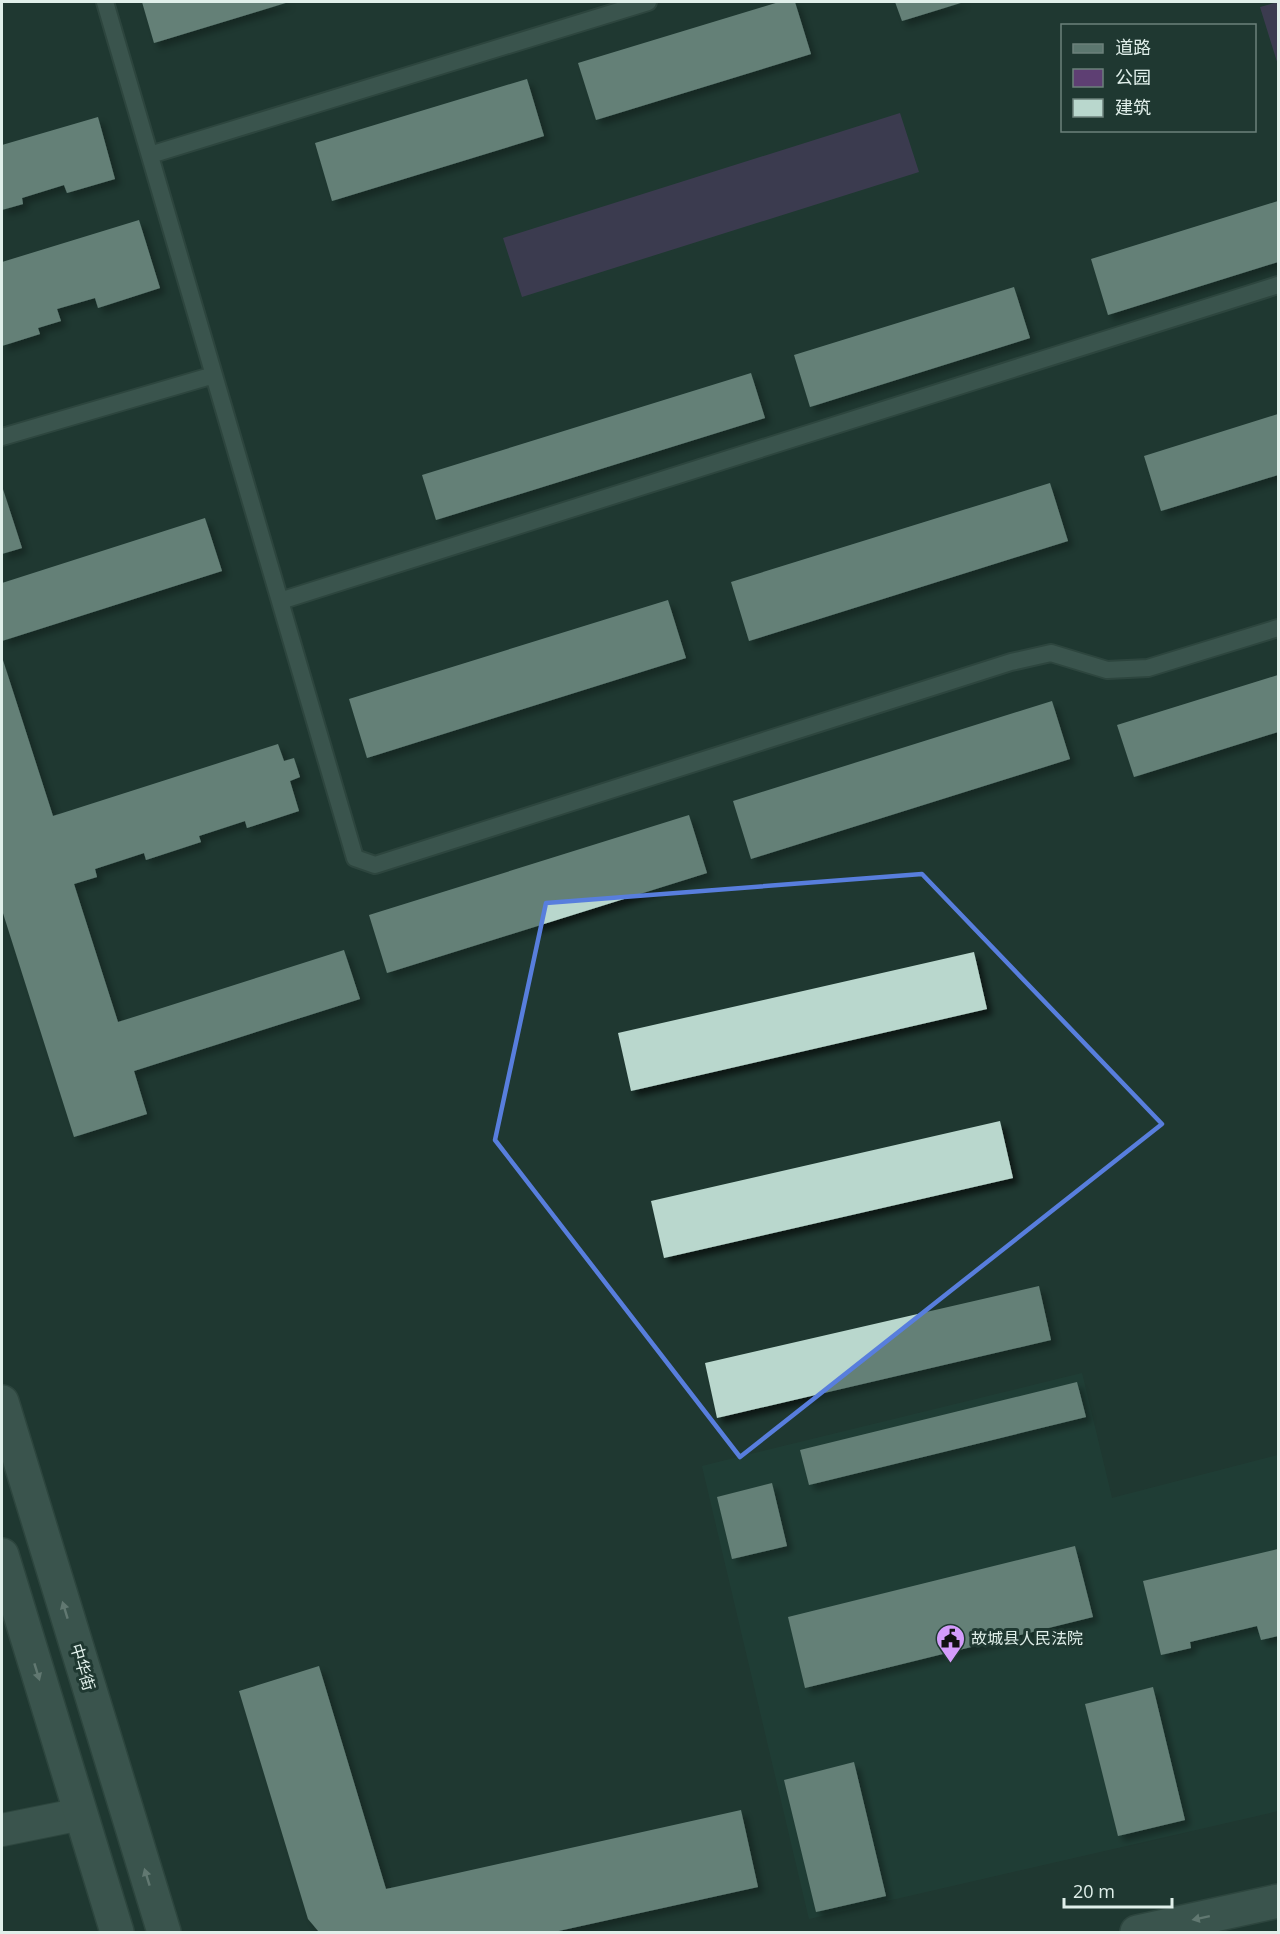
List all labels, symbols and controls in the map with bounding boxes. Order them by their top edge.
legend [1061,24,1256,132]
text: 道路 [1115,35,1151,59]
text: 公园 [1115,65,1151,89]
text: 建筑 [1115,95,1151,119]
one-way arrow [60,1601,69,1619]
public building icon: 故城县人民法院 [934,1622,966,1664]
place label: 故城县人民法院 [971,1627,1083,1649]
street label: 中华街 [65,1641,101,1693]
one-way arrow [33,1663,42,1681]
one-way arrow [142,1868,151,1886]
scale bar [1064,1871,1172,1909]
text: 20 m [1073,1879,1115,1903]
one-way arrow [1192,1914,1210,1924]

